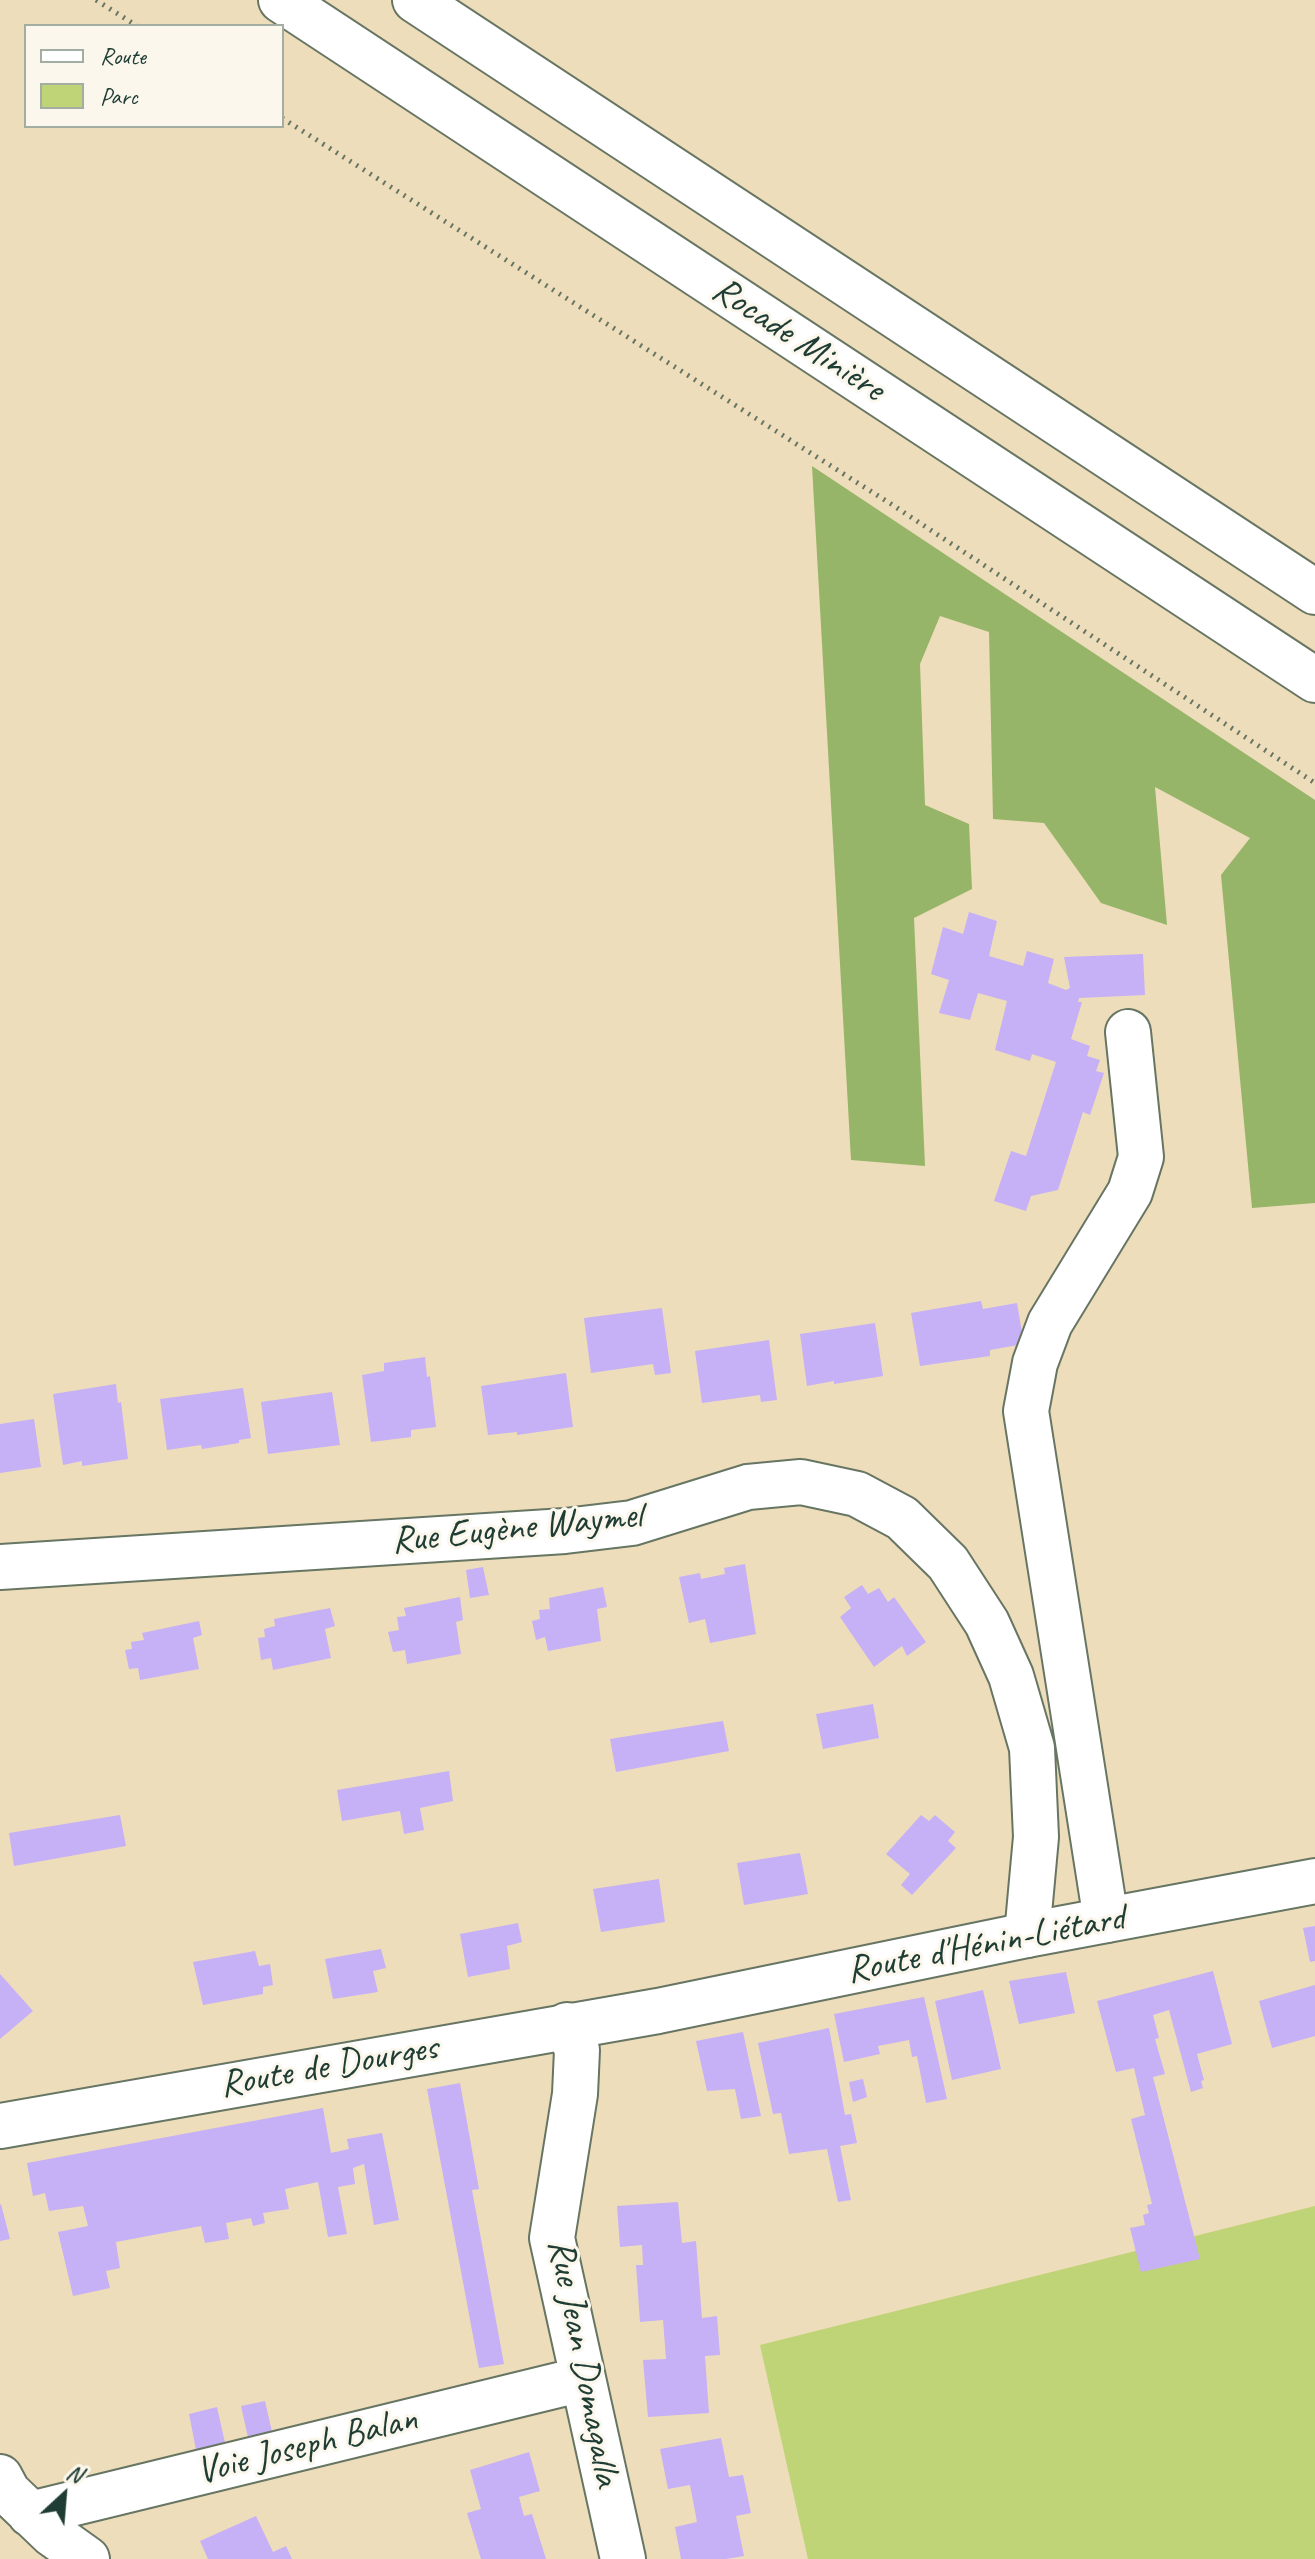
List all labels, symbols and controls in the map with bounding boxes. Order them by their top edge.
legend [24,24,284,128]
text: Route [100,41,146,71]
text: Parc [100,81,138,111]
street label: Rocade Minière [703,267,893,413]
street label: Rue Eugène Waymel [389,1493,645,1565]
street label: Route d'Hénin-Liétard [843,1896,1129,1994]
street label: Route de Dourges [217,2025,441,2109]
street label: Rue Jean Domagalla [537,2236,629,2490]
street label: Voie Joseph Balan [192,2397,422,2495]
north arrow [24,2455,104,2535]
text: N [62,2458,87,2489]

